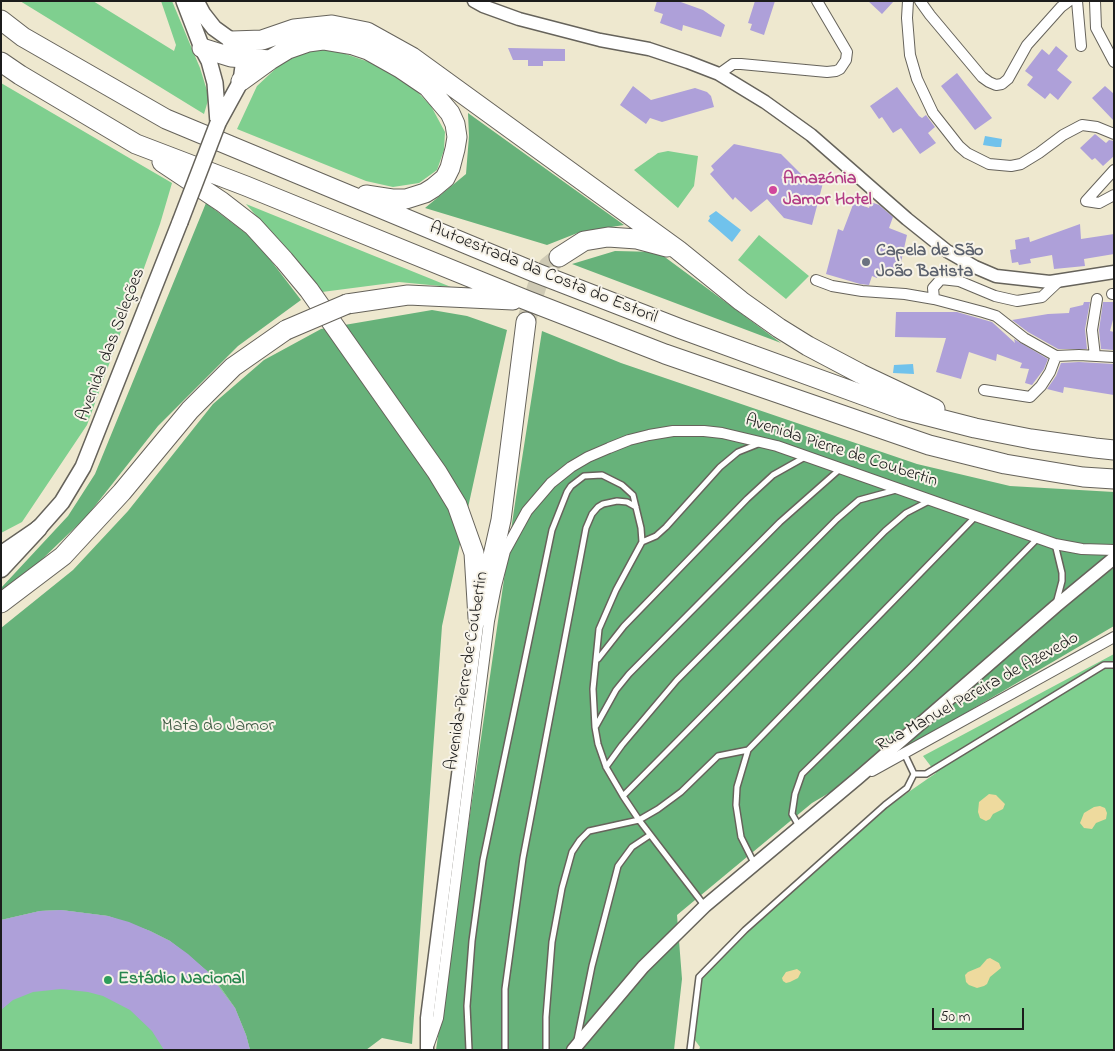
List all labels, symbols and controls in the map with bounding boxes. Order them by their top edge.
place label: Amazónia Jamor Hotel [783,169,872,212]
marker: Amazónia Jamor Hotel [767,184,779,196]
street label: Autoestrada da Costa do Estoril [426,218,660,330]
place label: Capela de São João Batista [876,241,983,284]
marker: Capela de São João Batista [860,256,872,268]
street label: Avenida das Seleções [73,266,151,424]
street label: Avenida Pierre de Coubertin [742,411,940,493]
street label: Avenida Pierre de Coubertin [442,570,494,772]
street label: Rua Manuel Pereira de Azevedo [873,628,1083,758]
park label: Mata do Jamor [162,716,274,738]
place label: Estádio Nacional [118,969,245,991]
marker: Estádio Nacional [102,974,114,986]
scale bar [935,998,1028,1030]
text: 50 m [940,1006,970,1028]

